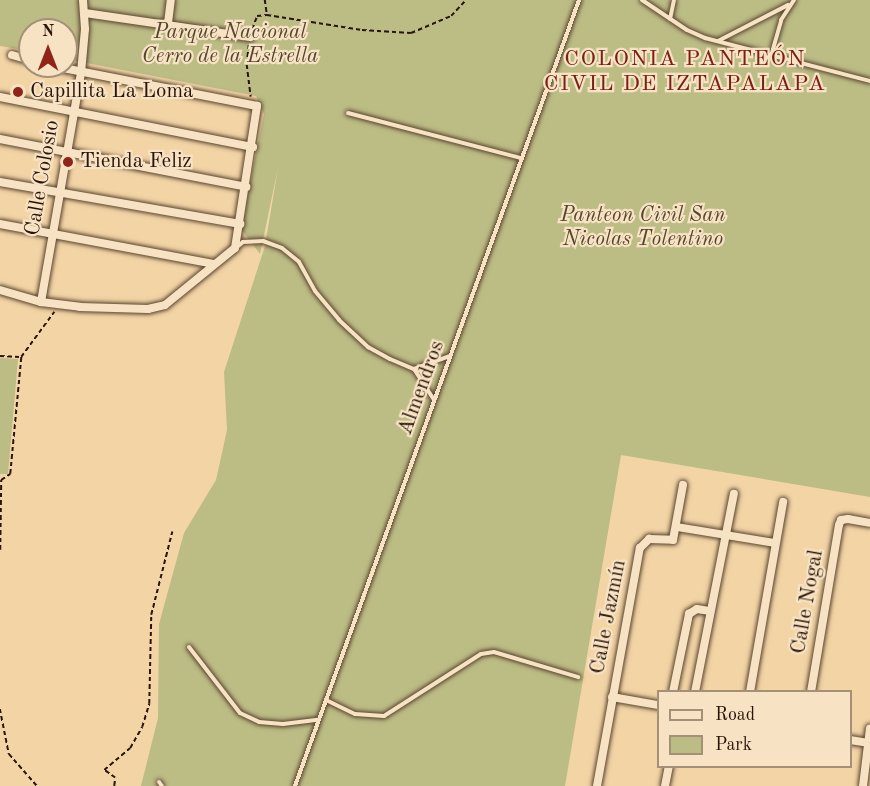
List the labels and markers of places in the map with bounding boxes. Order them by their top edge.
place label: Capillita La Loma [30,79,193,105]
marker: Capillita La Loma [11,85,25,99]
place label: Tienda Feliz [80,149,192,175]
marker: Tienda Feliz [61,155,75,169]

